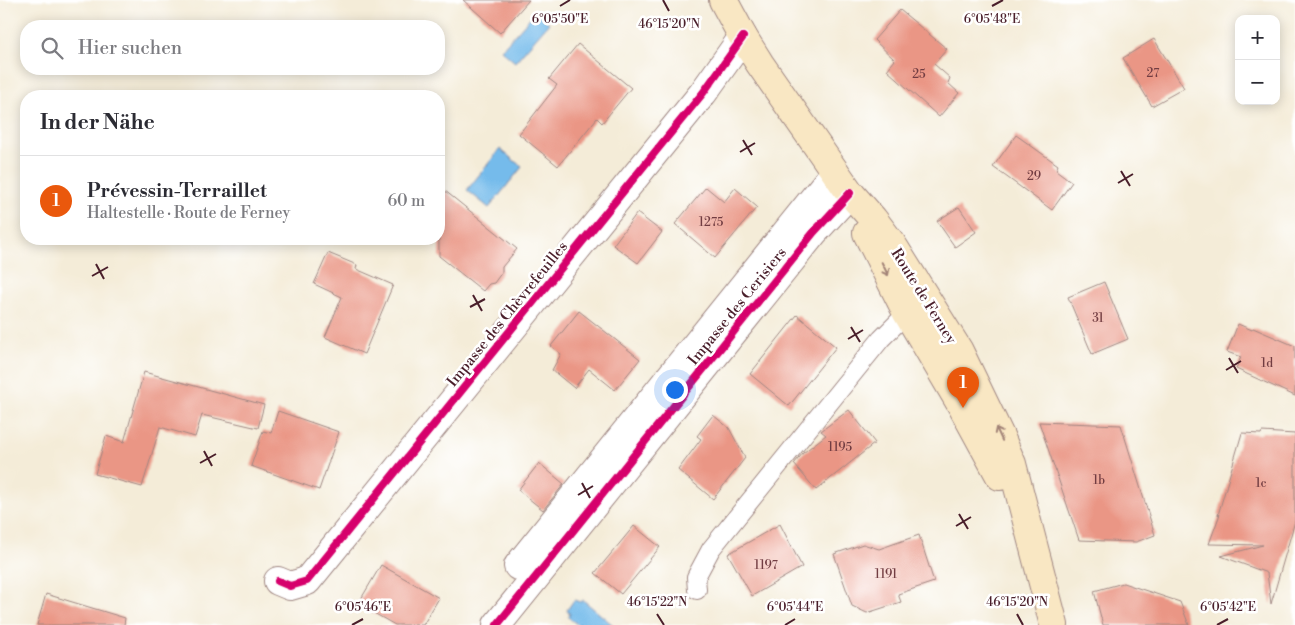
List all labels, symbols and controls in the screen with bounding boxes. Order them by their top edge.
text: 6°05'50"E [532,12,588,27]
text: 6°05'48"E [964,12,1020,27]
map controls [1235,15,1280,105]
button: + [1235,15,1280,60]
text: 46°15'20"N [638,17,700,32]
search box [20,20,445,75]
icon: search [38,34,66,62]
text: Hier suchen [78,36,182,60]
button: − [1235,60,1280,105]
house number: 27 [1147,66,1159,81]
house number: 25 [912,67,926,82]
text: In der Nähe [40,110,155,136]
house number: 29 [1027,169,1041,184]
text: Prévessin-Terraillet [87,179,267,203]
text: 1 [52,191,60,211]
text: 60 m [387,191,425,211]
text: Haltestelle · Route de Ferney [87,203,290,223]
house number: 1275 [699,215,724,230]
street label: Impasse des Chèvrefeuilles [443,238,572,391]
street label: Impasse des Cerisiers [684,243,791,369]
street label: Route de Ferney [887,245,961,348]
one-way arrow [880,262,890,277]
house number: 31 [1092,311,1105,326]
house number: 1d [1261,356,1273,371]
pin: 1 [947,367,979,408]
your location [662,377,688,403]
one-way arrow [994,427,1003,442]
house number: 1195 [828,440,852,455]
house number: 1b [1093,473,1105,488]
house number: 1c [1255,476,1267,491]
house number: 1197 [754,558,778,573]
house number: 1191 [875,567,898,582]
text: 46°15'22"N [627,595,687,610]
text: 46°15'20"N [986,595,1048,610]
text: 6°05'46"E [335,600,391,615]
text: 6°05'44"E [767,600,823,615]
text: 6°05'42"E [1200,600,1256,615]

